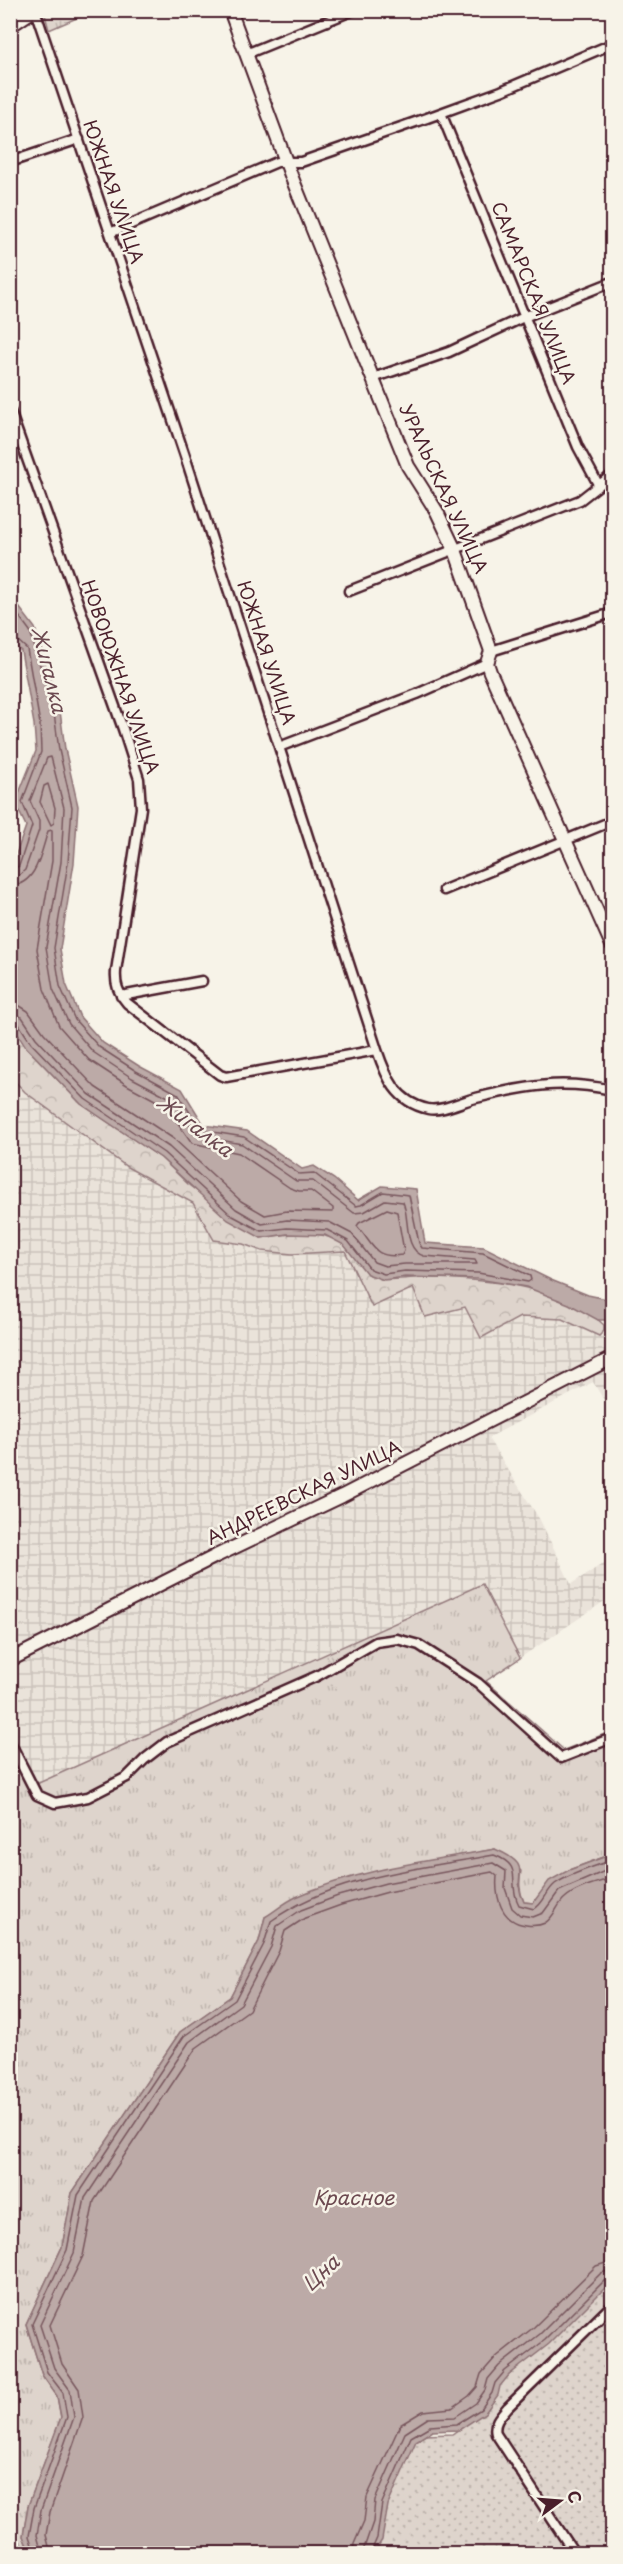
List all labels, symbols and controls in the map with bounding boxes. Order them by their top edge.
street label: ЮЖНАЯ УЛИЦА [77,116,152,267]
street label: САМАРСКАЯ УЛИЦА [485,197,583,388]
street label: УРАЛЬСКАЯ УЛИЦА [393,399,496,578]
street label: НОВОЮЖНАЯ УЛИЦА [76,576,167,777]
street label: ЮЖНАЯ УЛИЦА [231,577,304,728]
water label: Жигалка [25,624,75,716]
water label: Жигалка [152,1087,240,1164]
street label: АНДРЕЕВСКАЯ УЛИЦА [201,1433,406,1551]
water label: Красное [313,2182,395,2212]
water label: Цна [295,2247,346,2297]
north arrow [530,2471,590,2531]
text: С [562,2487,589,2506]

